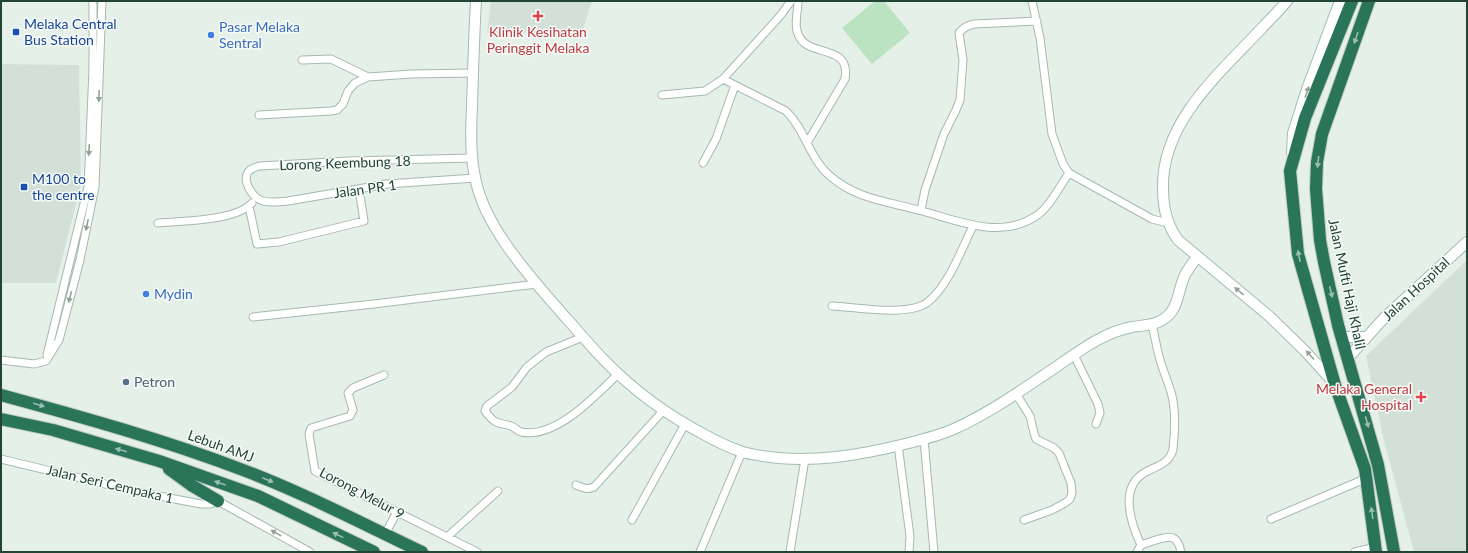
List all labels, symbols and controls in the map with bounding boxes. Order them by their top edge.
marker: Klinik Kesihatan Peringgit Melaka [532,10,544,22]
place label: Melaka Central Bus Station [24,15,117,48]
place label: Pasar Melaka Sentral [219,18,300,51]
place label: Klinik Kesihatan Peringgit Melaka [487,23,589,56]
marker: Melaka Central Bus Station [11,27,21,37]
marker: Pasar Melaka Sentral [206,30,216,40]
one-way arrow [1353,32,1359,44]
one-way arrow [1304,85,1310,97]
one-way arrow [95,90,102,102]
one-way arrow [86,144,93,156]
street label: Lorong Keembung 18 [279,152,411,173]
one-way arrow [1315,156,1321,168]
place label: M100 to the centre [32,170,95,203]
street label: Jalan PR 1 [332,176,397,201]
marker: M100 to the centre [19,182,29,192]
street label: Jalan Mufti Haji Khalil [1325,217,1370,351]
one-way arrow [84,219,90,231]
one-way arrow [1295,250,1301,262]
street label: Jalan Hospital [1379,253,1453,324]
place label: Mydin [154,285,193,302]
one-way arrow [1328,286,1334,298]
one-way arrow [1234,287,1244,296]
marker: Mydin [141,289,151,299]
one-way arrow [67,291,73,304]
one-way arrow [1305,350,1314,361]
place label: Petron [134,373,175,390]
marker: Petron [121,377,131,387]
place label: Melaka General Hospital [1316,380,1412,413]
marker: Melaka General Hospital [1415,391,1427,403]
one-way arrow [33,402,45,408]
one-way arrow [1364,416,1370,428]
street label: Lebuh AMJ [186,426,257,465]
one-way arrow [115,447,127,453]
street label: Jalan Seri Cempaka 1 [45,461,175,506]
street label: Lorong Melur 9 [317,463,408,522]
one-way arrow [262,477,273,483]
one-way arrow [213,479,225,485]
one-way arrow [1369,507,1375,519]
one-way arrow [271,530,282,536]
one-way arrow [333,532,344,538]

